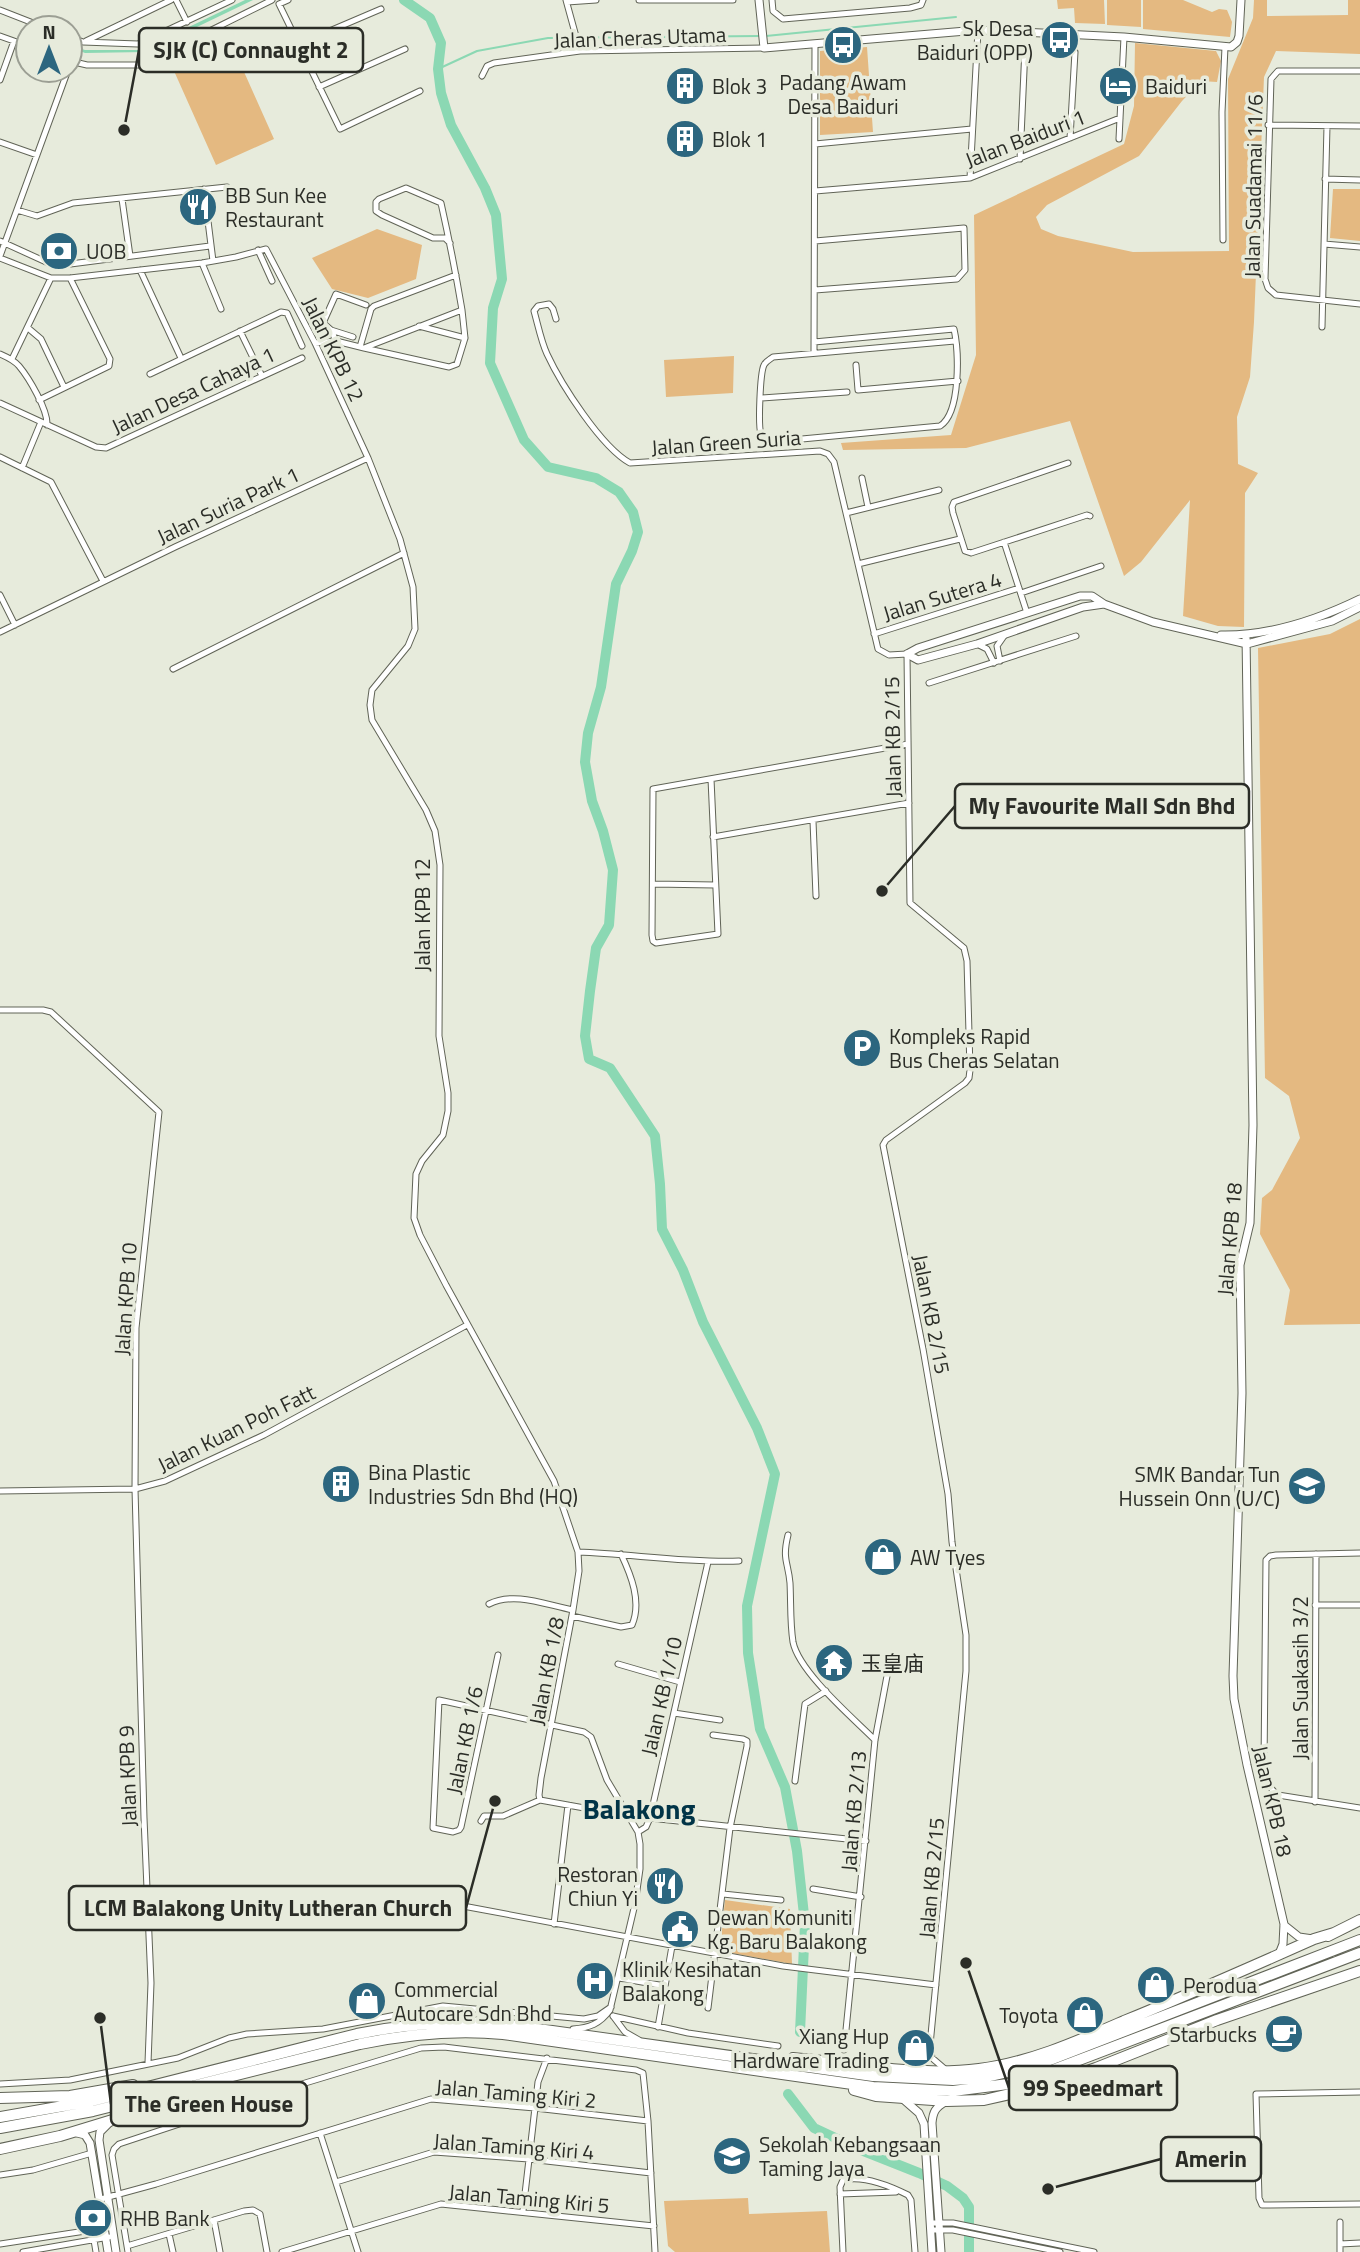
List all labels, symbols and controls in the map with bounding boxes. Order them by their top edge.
place label: Sk Desa Baiduri (OPP) [917,12,1033,68]
north arrow [14,14,84,84]
text: N [42,17,56,46]
street label: Jalan Cheras Utama [553,18,727,56]
bus stop icon: Sk Desa Baiduri (OPP) [1039,19,1081,61]
bus stop icon: Padang Awam Desa Baiduri [822,24,864,66]
callout: SJK (C) Connaught 2 [139,28,363,72]
text: SJK (C) Connaught 2 [153,32,349,67]
building icon: Blok 3 [664,65,706,107]
hotel icon: Baiduri [1097,65,1139,107]
place label: Padang Awam Desa Baiduri [779,66,907,122]
place label: Blok 3 [712,70,767,102]
place label: Baiduri [1145,70,1207,102]
street label: Jalan Suadamai 11/6 [1235,94,1271,278]
street label: Jalan Baiduri 1 [960,100,1090,176]
building icon: Blok 1 [664,118,706,160]
place label: Blok 1 [712,123,767,155]
place label: BB Sun Kee Restaurant [225,179,327,235]
restaurant icon: BB Sun Kee Restaurant [177,186,219,228]
bank icon: UOB [38,230,80,272]
place label: UOB [86,235,126,267]
street label: Jalan KPB 12 [295,291,373,407]
street label: Jalan Desa Cahaya 1 [106,338,280,442]
street label: Jalan Green Suria [650,421,802,463]
street label: Jalan Suria Park 1 [151,458,305,552]
street label: Jalan Sutera 4 [879,563,1005,629]
street label: Jalan KB 2/15 [875,676,909,798]
callout: My Favourite Mall Sdn Bhd [955,784,1249,828]
text: My Favourite Mall Sdn Bhd [969,788,1235,823]
street label: Jalan KPB 12 [406,858,438,972]
place label: Kompleks Rapid Bus Cheras Selatan [889,1020,1059,1076]
parking icon: Kompleks Rapid Bus Cheras Selatan [841,1027,883,1069]
street label: Jalan KPB 18 [1208,1181,1250,1297]
street label: Jalan KPB 10 [105,1241,145,1357]
street label: Jalan KB 2/15 [905,1251,959,1377]
street label: Jalan Kuan Poh Fatt [152,1376,321,1480]
place label: Bina Plastic Industries Sdn Bhd (HQ) [368,1456,578,1512]
place label: SMK Bandar Tun Hussein Onn (U/C) [1119,1458,1280,1514]
building icon: Bina Plastic Industries Sdn Bhd (HQ) [320,1463,362,1505]
school or university icon: SMK Bandar Tun Hussein Onn (U/C) [1286,1465,1328,1507]
shop icon: AW Tyes [862,1536,904,1578]
place label: AW Tyes [910,1541,985,1573]
street label: Jalan Suakasih 3/2 [1284,1596,1316,1760]
street label: Jalan KB 1/8 [520,1614,572,1728]
street label: Jalan KB 1/10 [632,1633,690,1759]
temple icon: 玉皇庙 [813,1642,855,1684]
place label: 玉皇庙 [861,1647,924,1679]
street label: Jalan KB 1/6 [437,1683,491,1797]
street label: Jalan KPB 9 [109,1725,145,1827]
street label: Jalan KPB 18 [1245,1742,1301,1860]
street label: Jalan KB 2/13 [832,1749,874,1873]
district label: Balakong [583,1787,695,1830]
street label: Jalan KB 2/15 [910,1816,952,1940]
place label: Restoran Chiun Yi [557,1858,638,1914]
restaurant icon: Restoran Chiun Yi [644,1865,686,1907]
callout: LCM Balakong Unity Lutheran Church [69,1886,466,1930]
text: LCM Balakong Unity Lutheran Church [84,1890,452,1925]
place label: Dewan Komuniti Kg. Baru Balakong [707,1901,867,1957]
public building icon: Dewan Komuniti Kg. Baru Balakong [659,1908,701,1950]
place label: Klinik Kesihatan Balakong [622,1953,762,2009]
hospital icon: Klinik Kesihatan Balakong [574,1960,616,2002]
shop icon: Perodua [1135,1964,1177,2006]
place label: Perodua [1183,1969,1257,2001]
place label: Commercial Autocare Sdn Bhd [394,1973,552,2029]
shop icon: Commercial Autocare Sdn Bhd [346,1980,388,2022]
shop icon: Toyota [1064,1994,1106,2036]
place label: Toyota [999,1999,1058,2031]
cafe icon: Starbucks [1263,2013,1305,2055]
place label: Starbucks [1169,2018,1257,2050]
place label: Xiang Hup Hardware Trading [733,2020,889,2076]
shop icon: Xiang Hup Hardware Trading [895,2027,937,2069]
callout: 99 Speedmart [1009,2066,1177,2110]
street label: Jalan Taming Kiri 2 [434,2070,598,2116]
text: 99 Speedmart [1023,2070,1163,2105]
callout: The Green House [111,2082,307,2126]
text: The Green House [125,2086,293,2121]
street label: Jalan Taming Kiri 4 [432,2124,596,2168]
place label: Sekolah Kebangsaan Taming Jaya [759,2128,941,2184]
school or university icon: Sekolah Kebangsaan Taming Jaya [711,2135,753,2177]
callout: Amerin [1161,2137,1261,2181]
text: Amerin [1175,2141,1247,2176]
street label: Jalan Taming Kiri 5 [447,2175,611,2221]
bank icon: RHB Bank [72,2197,114,2239]
place label: RHB Bank [120,2202,209,2234]

